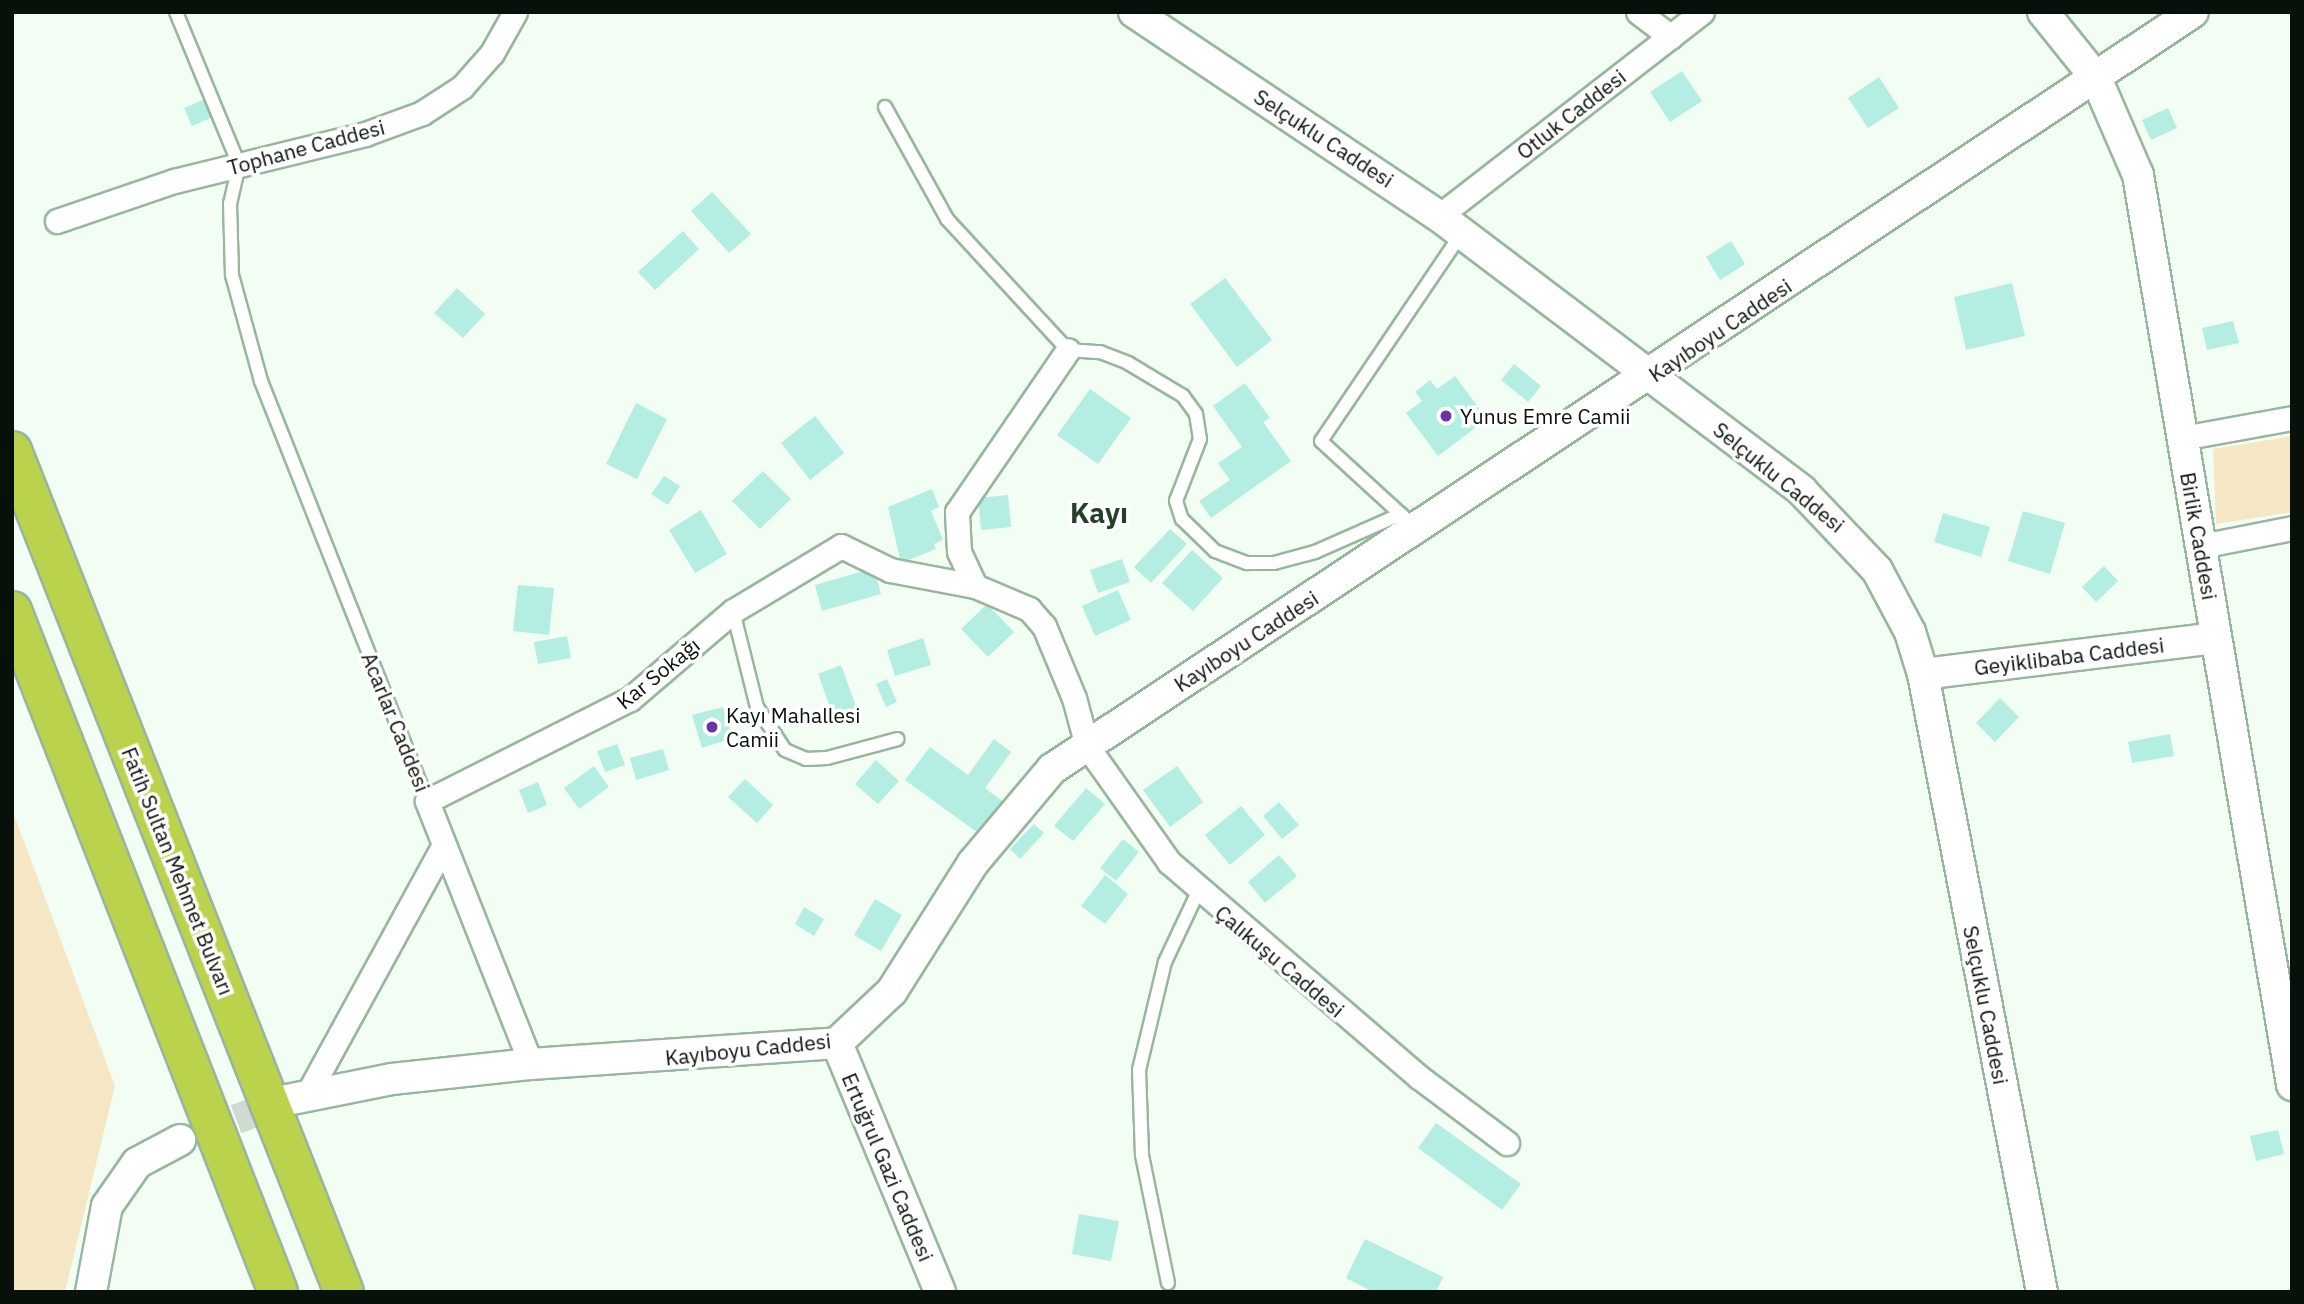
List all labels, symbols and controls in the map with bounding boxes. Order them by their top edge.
street label: Otluk Caddesi [1511,64,1631,164]
street label: Selçuklu Caddesi [1250,84,1398,192]
street label: Tophane Caddesi [225,114,387,180]
street label: Kayıboyu Caddesi [1644,273,1796,387]
place label: Yunus Emre Camii [1460,403,1631,429]
marker: Yunus Emre Camii [1438,408,1454,424]
street label: Selçuklu Caddesi [1708,416,1850,538]
street label: Birlik Caddesi [2175,470,2223,602]
district label: Kayı [1070,496,1128,530]
street label: Kayıboyu Caddesi [1169,585,1323,697]
street label: Kar Sokağı [611,632,705,714]
street label: Geyiklibaba Caddesi [1973,632,2165,680]
street label: Acarlar Caddesi [357,649,435,795]
place label: Kayı Mahallesi Camii [726,702,861,752]
marker: Kayı Mahallesi Camii [704,719,720,735]
street label: Fatih Sultan Mehmet Bulvarı [117,743,239,999]
street label: Çalıkuşu Caddesi [1210,900,1350,1022]
street label: Selçuklu Caddesi [1958,923,2014,1087]
street label: Kayıboyu Caddesi [664,1028,832,1070]
street label: Ertuğrul Gazi Caddesi [837,1069,939,1265]

